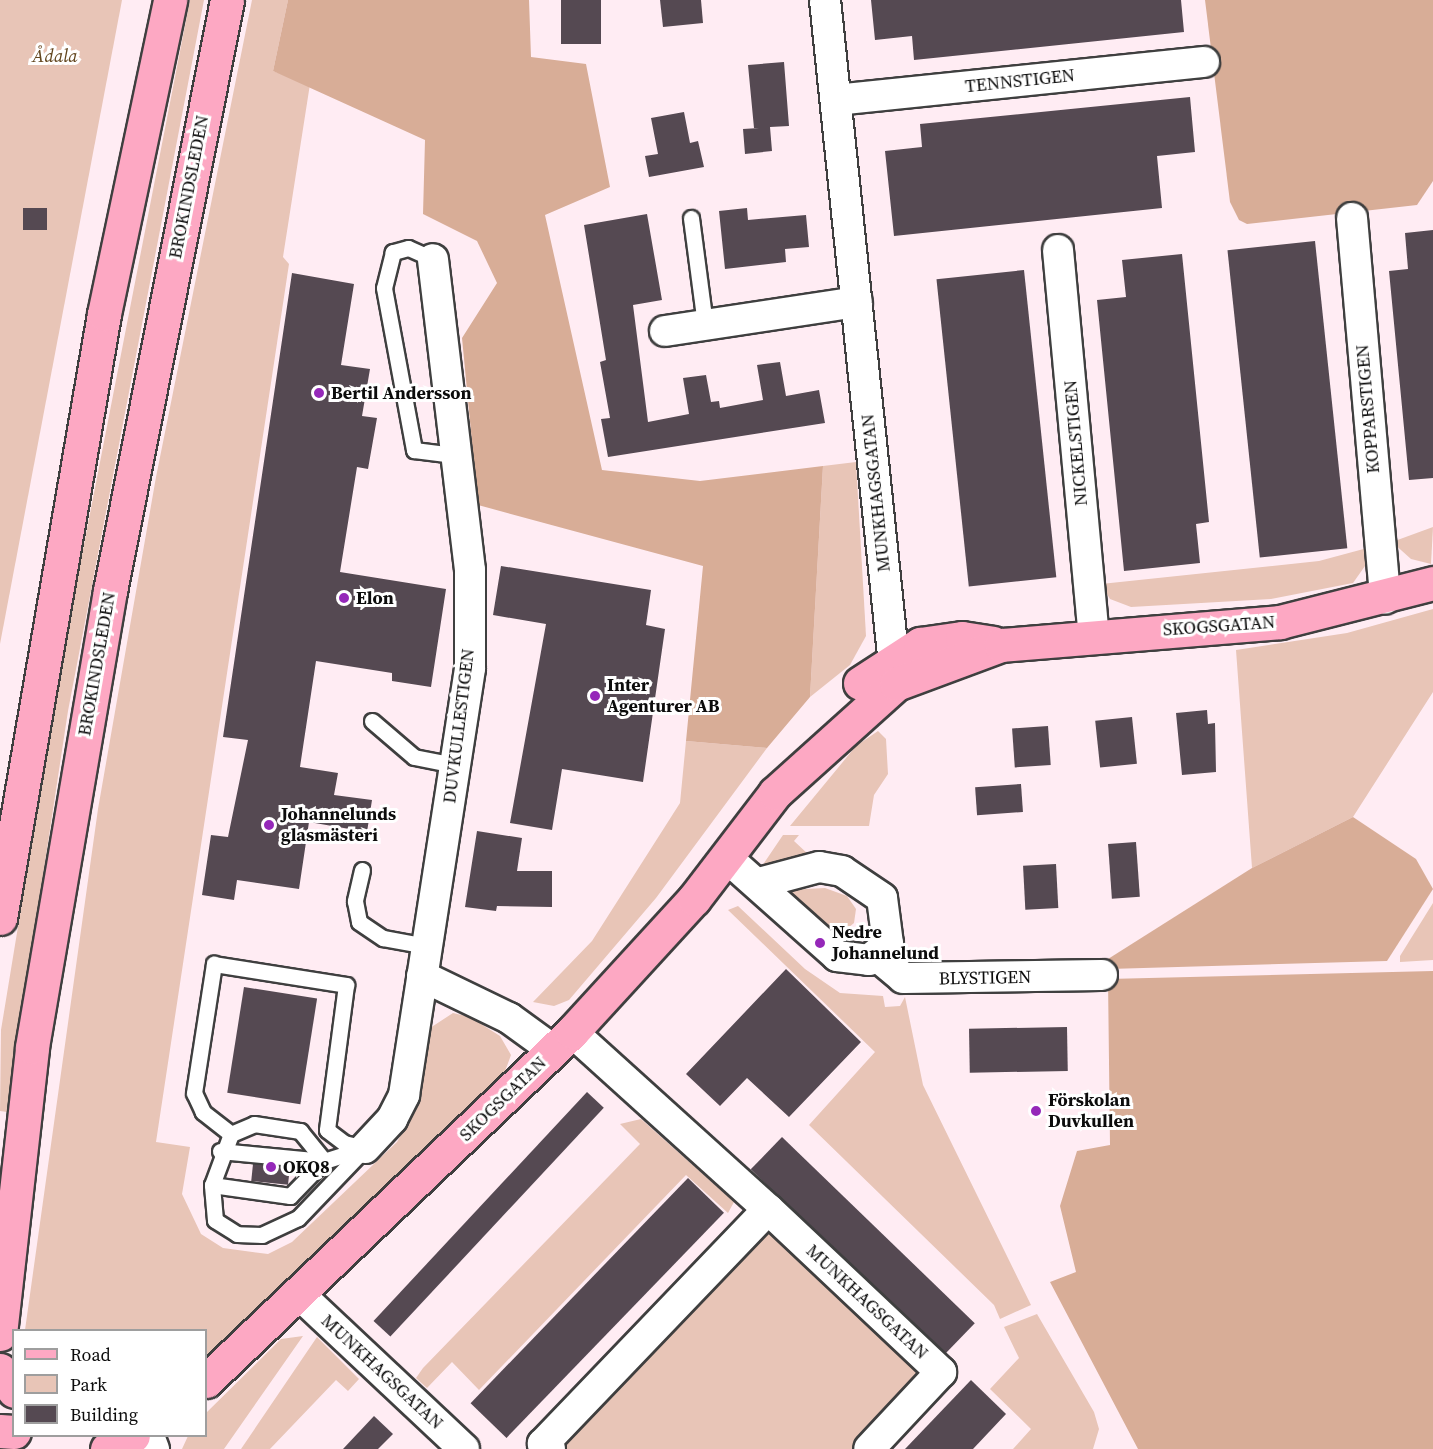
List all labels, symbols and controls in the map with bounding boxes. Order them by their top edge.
park label: Ådala [32,45,78,67]
street label: TENNSTIGEN [964,64,1076,98]
street label: BROKINDSLEDEN [165,113,213,261]
street label: KOPPARSTIGEN [1352,344,1384,474]
street label: NICKELSTIGEN [1060,379,1092,507]
place label: Bertil Andersson [331,382,472,404]
marker: Bertil Andersson [312,386,326,400]
street label: MUNKHAGSGATAN [857,413,895,573]
place label: Elon [356,587,394,609]
street label: BROKINDSLEDEN [74,590,120,738]
marker: Elon [337,591,351,605]
street label: SKOGSGATAN [1162,611,1276,641]
street label: DUVKULLESTIGEN [439,647,479,805]
place label: Inter Agenturer AB [607,675,720,718]
marker: Inter Agenturer AB [588,689,602,703]
place label: Johannelunds glasmästeri [281,804,396,846]
marker: Johannelunds glasmästeri [262,818,276,832]
place label: Nedre Johannelund [832,922,939,964]
marker: Nedre Johannelund [813,936,827,950]
street label: BLYSTIGEN [938,966,1032,990]
street label: SKOGSGATAN [455,1052,551,1146]
place label: Förskolan Duvkullen [1048,1090,1134,1132]
marker: Förskolan Duvkullen [1029,1104,1043,1118]
place label: OKQ8 [283,1156,330,1178]
marker: OKQ8 [264,1160,278,1174]
street label: MUNKHAGSGATAN [802,1240,932,1364]
street label: MUNKHAGSGATAN [317,1310,447,1434]
legend [12,1329,207,1437]
text: Road [70,1342,111,1367]
text: Park [70,1372,107,1397]
text: Building [70,1402,138,1427]

